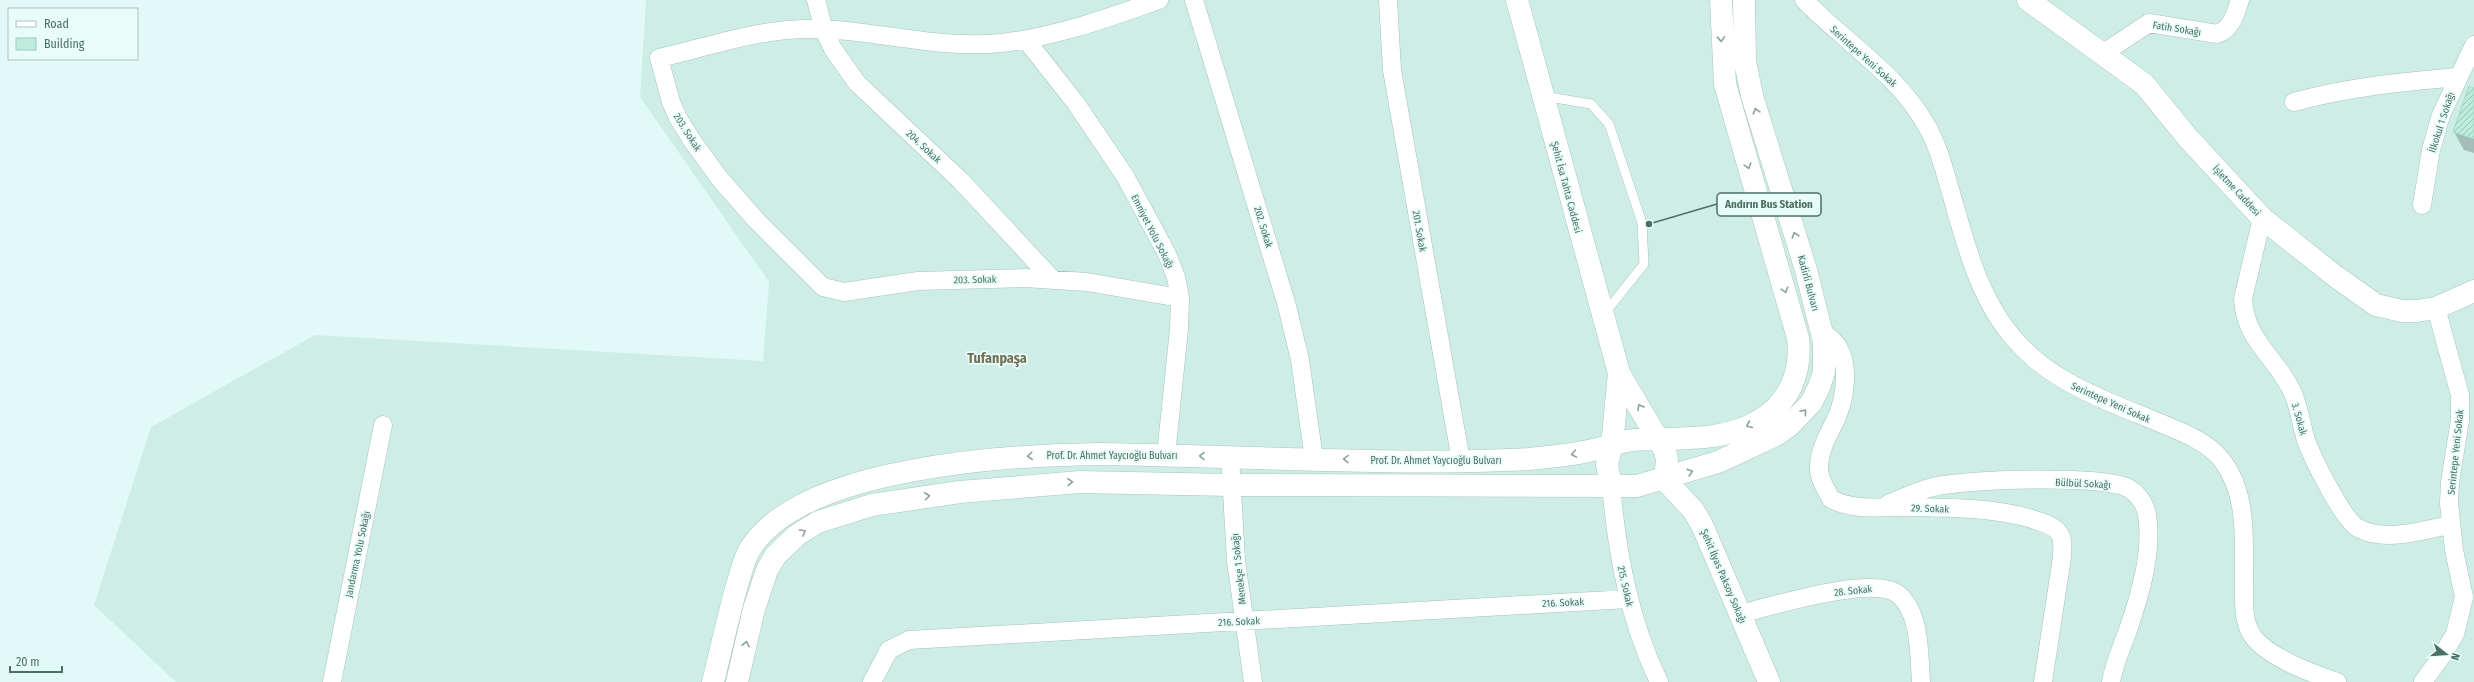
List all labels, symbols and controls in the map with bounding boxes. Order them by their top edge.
legend [8,8,138,60]
text: Road [44,17,69,31]
street label: Fatih Sokağı [2152,19,2202,39]
street label: Serintepe Yeni Sokak [1828,24,1899,90]
one-way arrow [1717,36,1726,42]
text: Building [44,37,85,51]
street label: İlkokul 1 Sokağı [2425,90,2457,154]
one-way arrow [1752,107,1761,114]
street label: 203. Sokak [671,111,704,154]
street label: 204. Sokak [903,128,943,166]
street label: Şehit İsa Tahta Caddesi [1548,140,1586,234]
street label: İşletme Caddesi [2210,161,2264,219]
one-way arrow [1743,162,1752,169]
street label: Emniyet Yolu Sokağı [1128,192,1176,271]
callout: Andırın Bus Station [1717,193,1821,216]
text: Andırın Bus Station [1724,198,1813,211]
street label: 202. Sokak [1251,205,1275,250]
street label: 201. Sokak [1409,209,1429,253]
one-way arrow [1791,232,1800,239]
street label: Kadirli Bulvarı [1795,254,1821,313]
street label: 203. Sokak [954,274,997,286]
one-way arrow [1780,286,1789,293]
district label: Tufanpaşa [967,350,1027,368]
street label: Serintepe Yeni Sokak [2069,380,2152,426]
street label: 3. Sokak [2289,402,2309,437]
one-way arrow [1637,404,1644,411]
one-way arrow [1799,409,1806,416]
street label: Serintepe Yeni Sokak [2446,409,2466,495]
one-way arrow [1746,420,1754,428]
one-way arrow [1571,449,1577,458]
street label: Prof. Dr. Ahmet Yaycıoğlu Bulvarı [1046,450,1178,462]
one-way arrow [1027,452,1033,461]
one-way arrow [1199,452,1205,460]
one-way arrow [1343,455,1349,463]
street label: Prof. Dr. Ahmet Yaycıoğlu Bulvarı [1370,455,1502,467]
one-way arrow [1686,468,1693,477]
street label: Bülbül Sokağı [2055,477,2111,491]
one-way arrow [1067,478,1073,486]
one-way arrow [923,492,930,501]
street label: 29. Sokak [1911,502,1949,516]
street label: Jandarma Yolu Sokağı [343,510,373,599]
street label: Şehit İlyas Paksoy Sokağı [1698,527,1750,625]
one-way arrow [799,529,806,536]
street label: Menekşe 1 Sokağı [1229,533,1249,605]
street label: 215. Sokak [1615,565,1636,608]
street label: 28. Sokak [1833,583,1873,599]
street label: 216. Sokak [1542,596,1585,610]
street label: 216. Sokak [1218,615,1261,629]
north arrow [2426,634,2466,674]
one-way arrow [742,641,750,647]
scale bar [10,648,62,674]
text: N [2448,652,2462,662]
text: 20 m [16,655,40,669]

